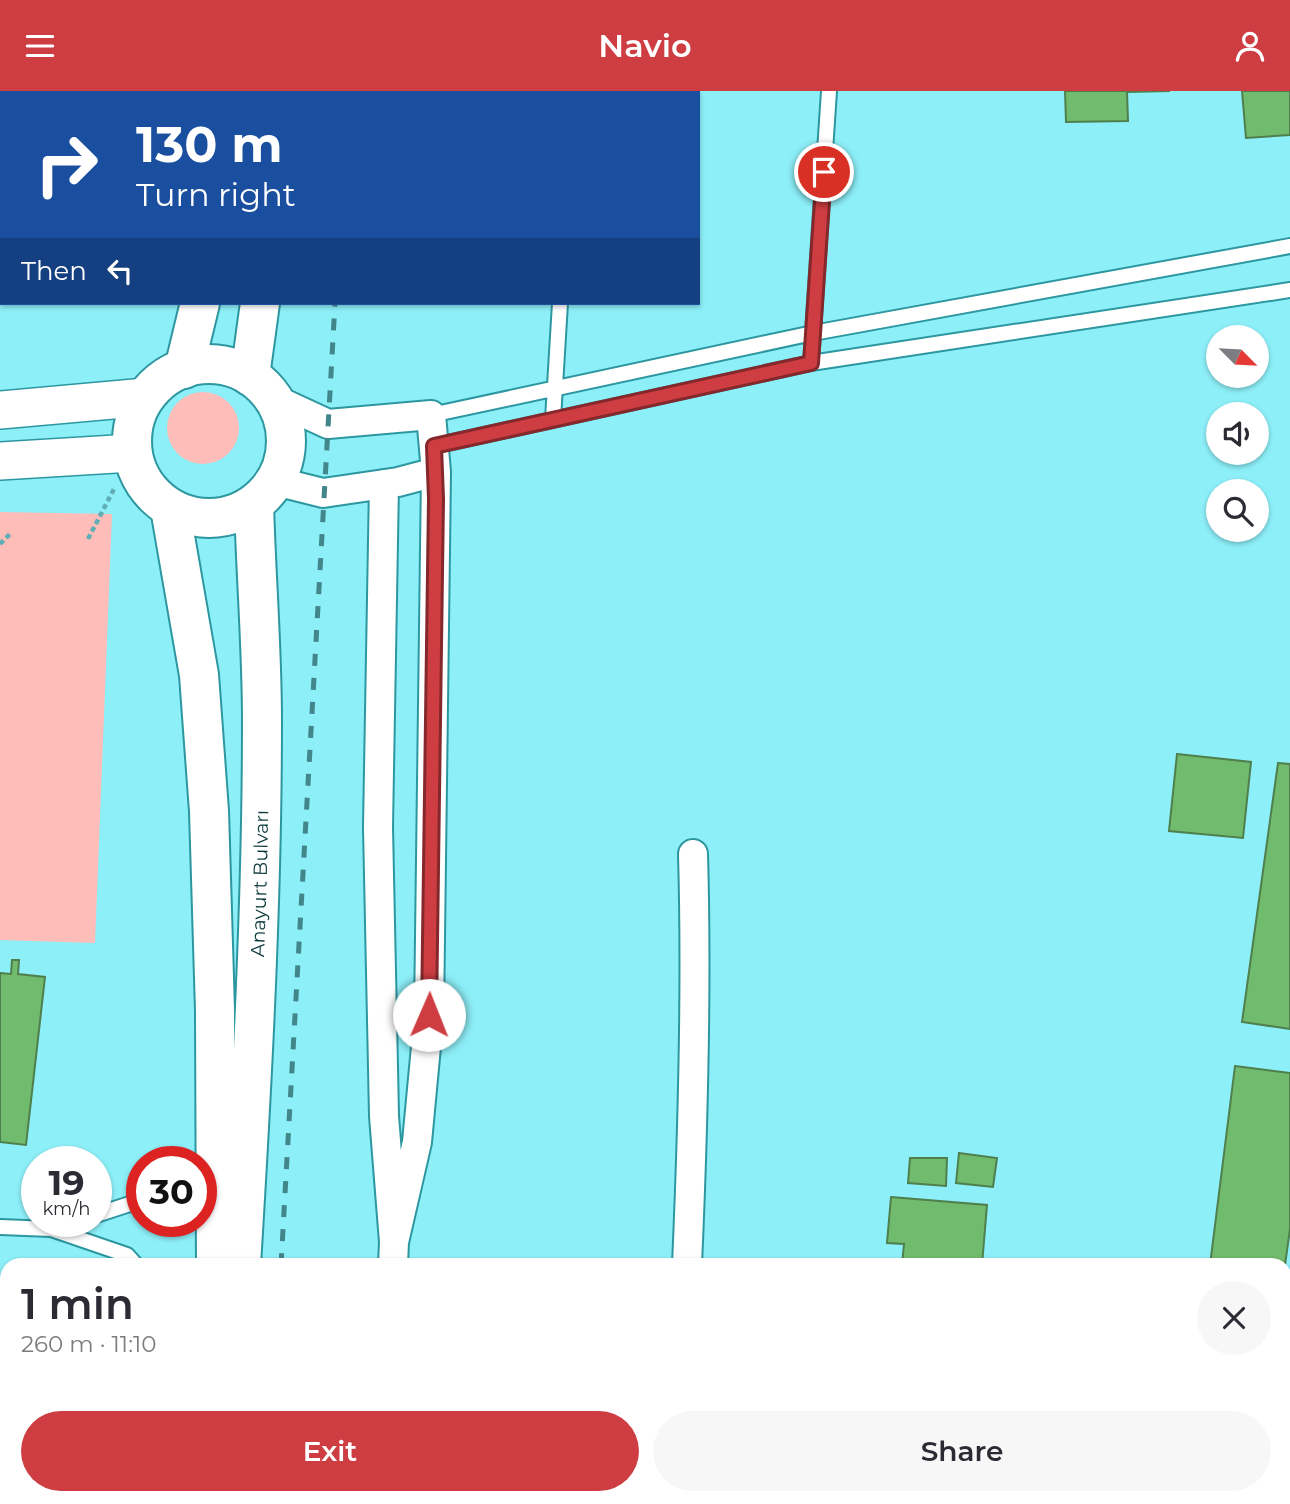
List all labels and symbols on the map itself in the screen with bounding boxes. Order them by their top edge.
pin [794,142,854,202]
north arrow [1206,325,1269,389]
street label: Anayurt Bulvarı [246,810,273,957]
position arrow [392,978,466,1052]
speed limit sign: 30 [126,1146,217,1237]

